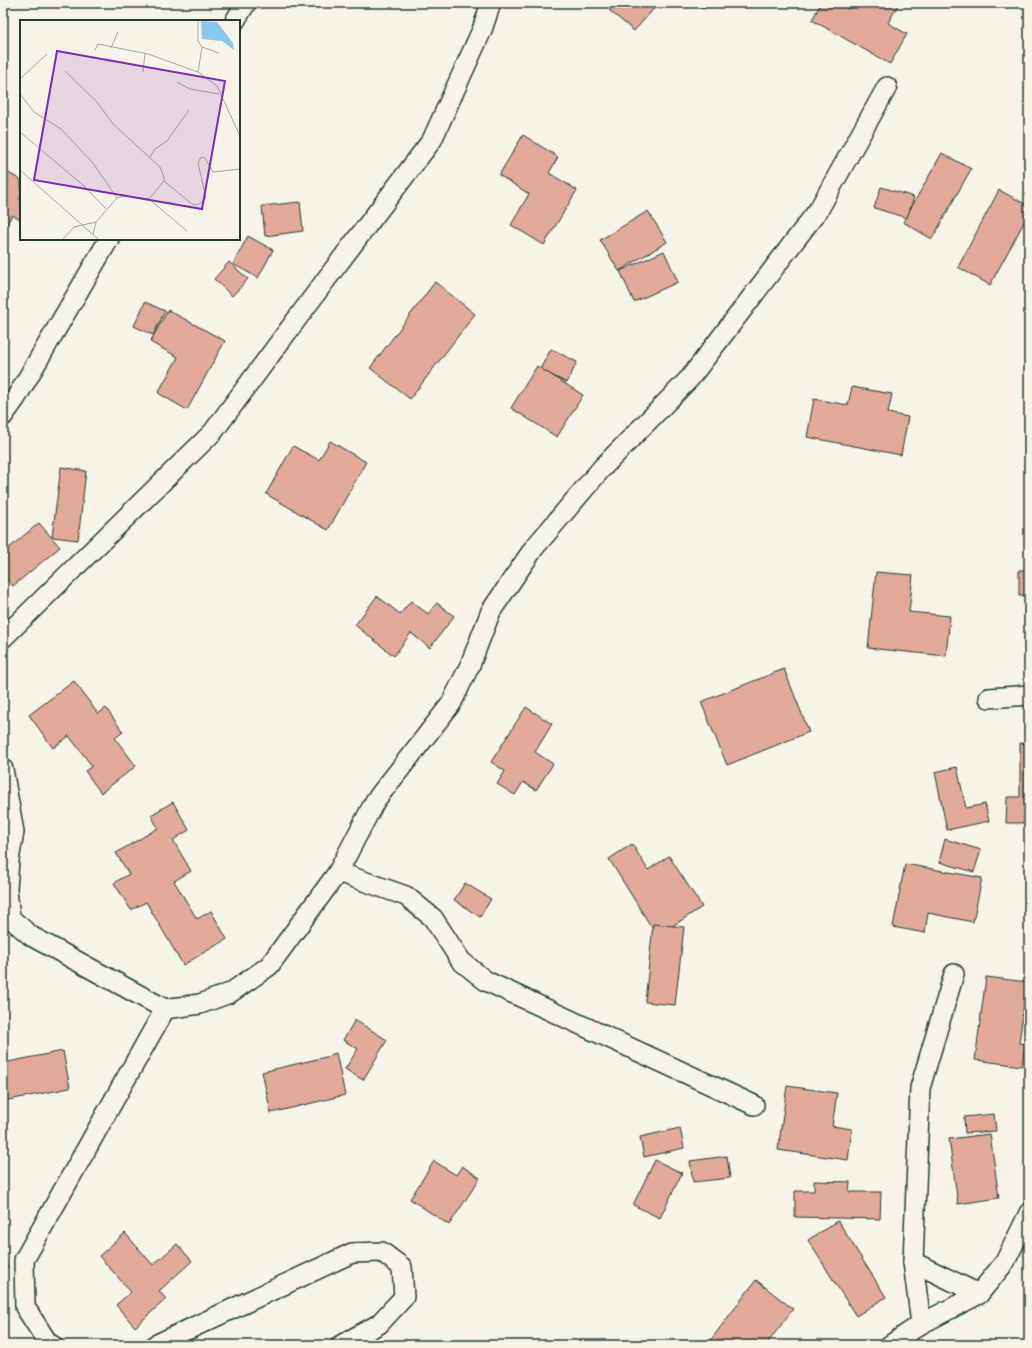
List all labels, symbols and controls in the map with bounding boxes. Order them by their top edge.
inset map [20,20,240,240]

